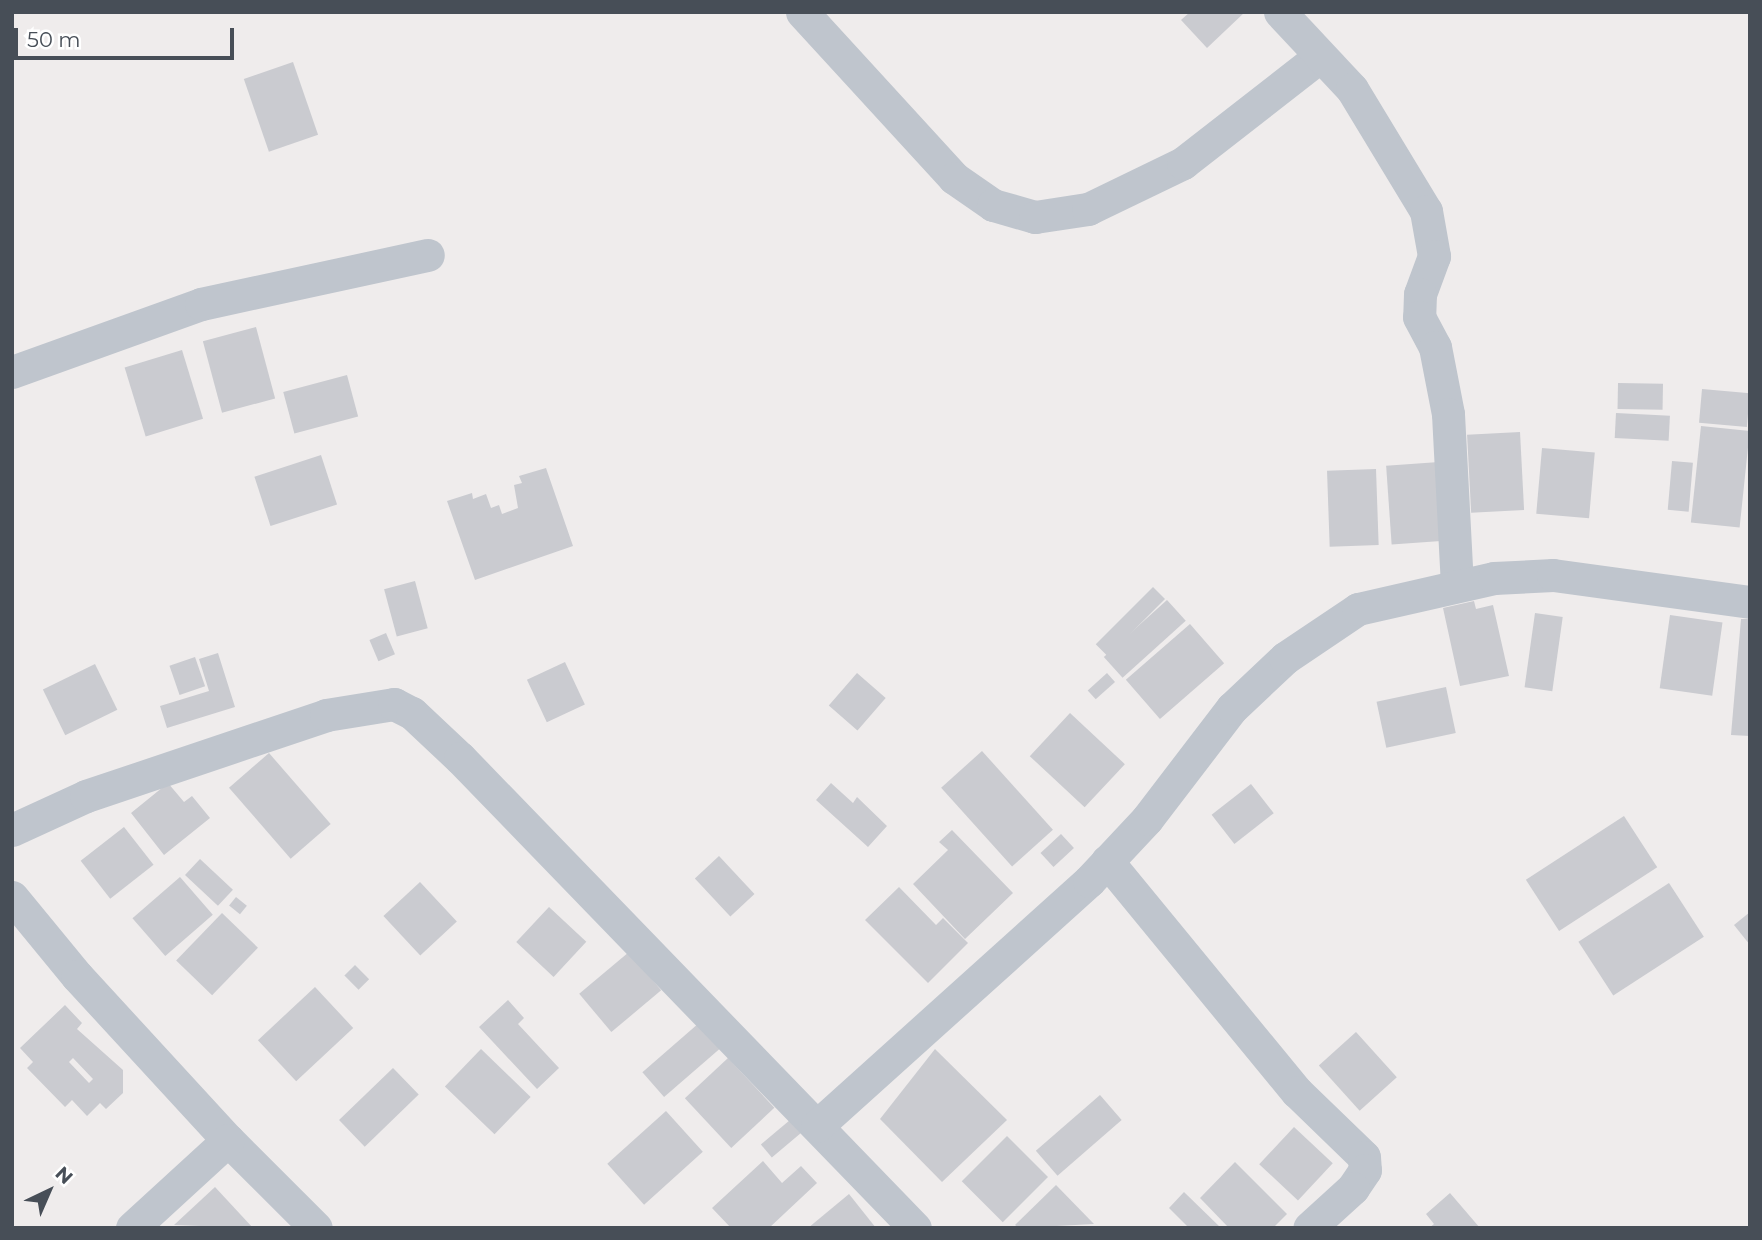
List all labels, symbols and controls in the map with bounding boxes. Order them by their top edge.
scale bar [18,14,238,58]
text: 50 m [27,27,81,52]
north arrow [14,1156,84,1226]
text: N [50,1162,77,1189]

